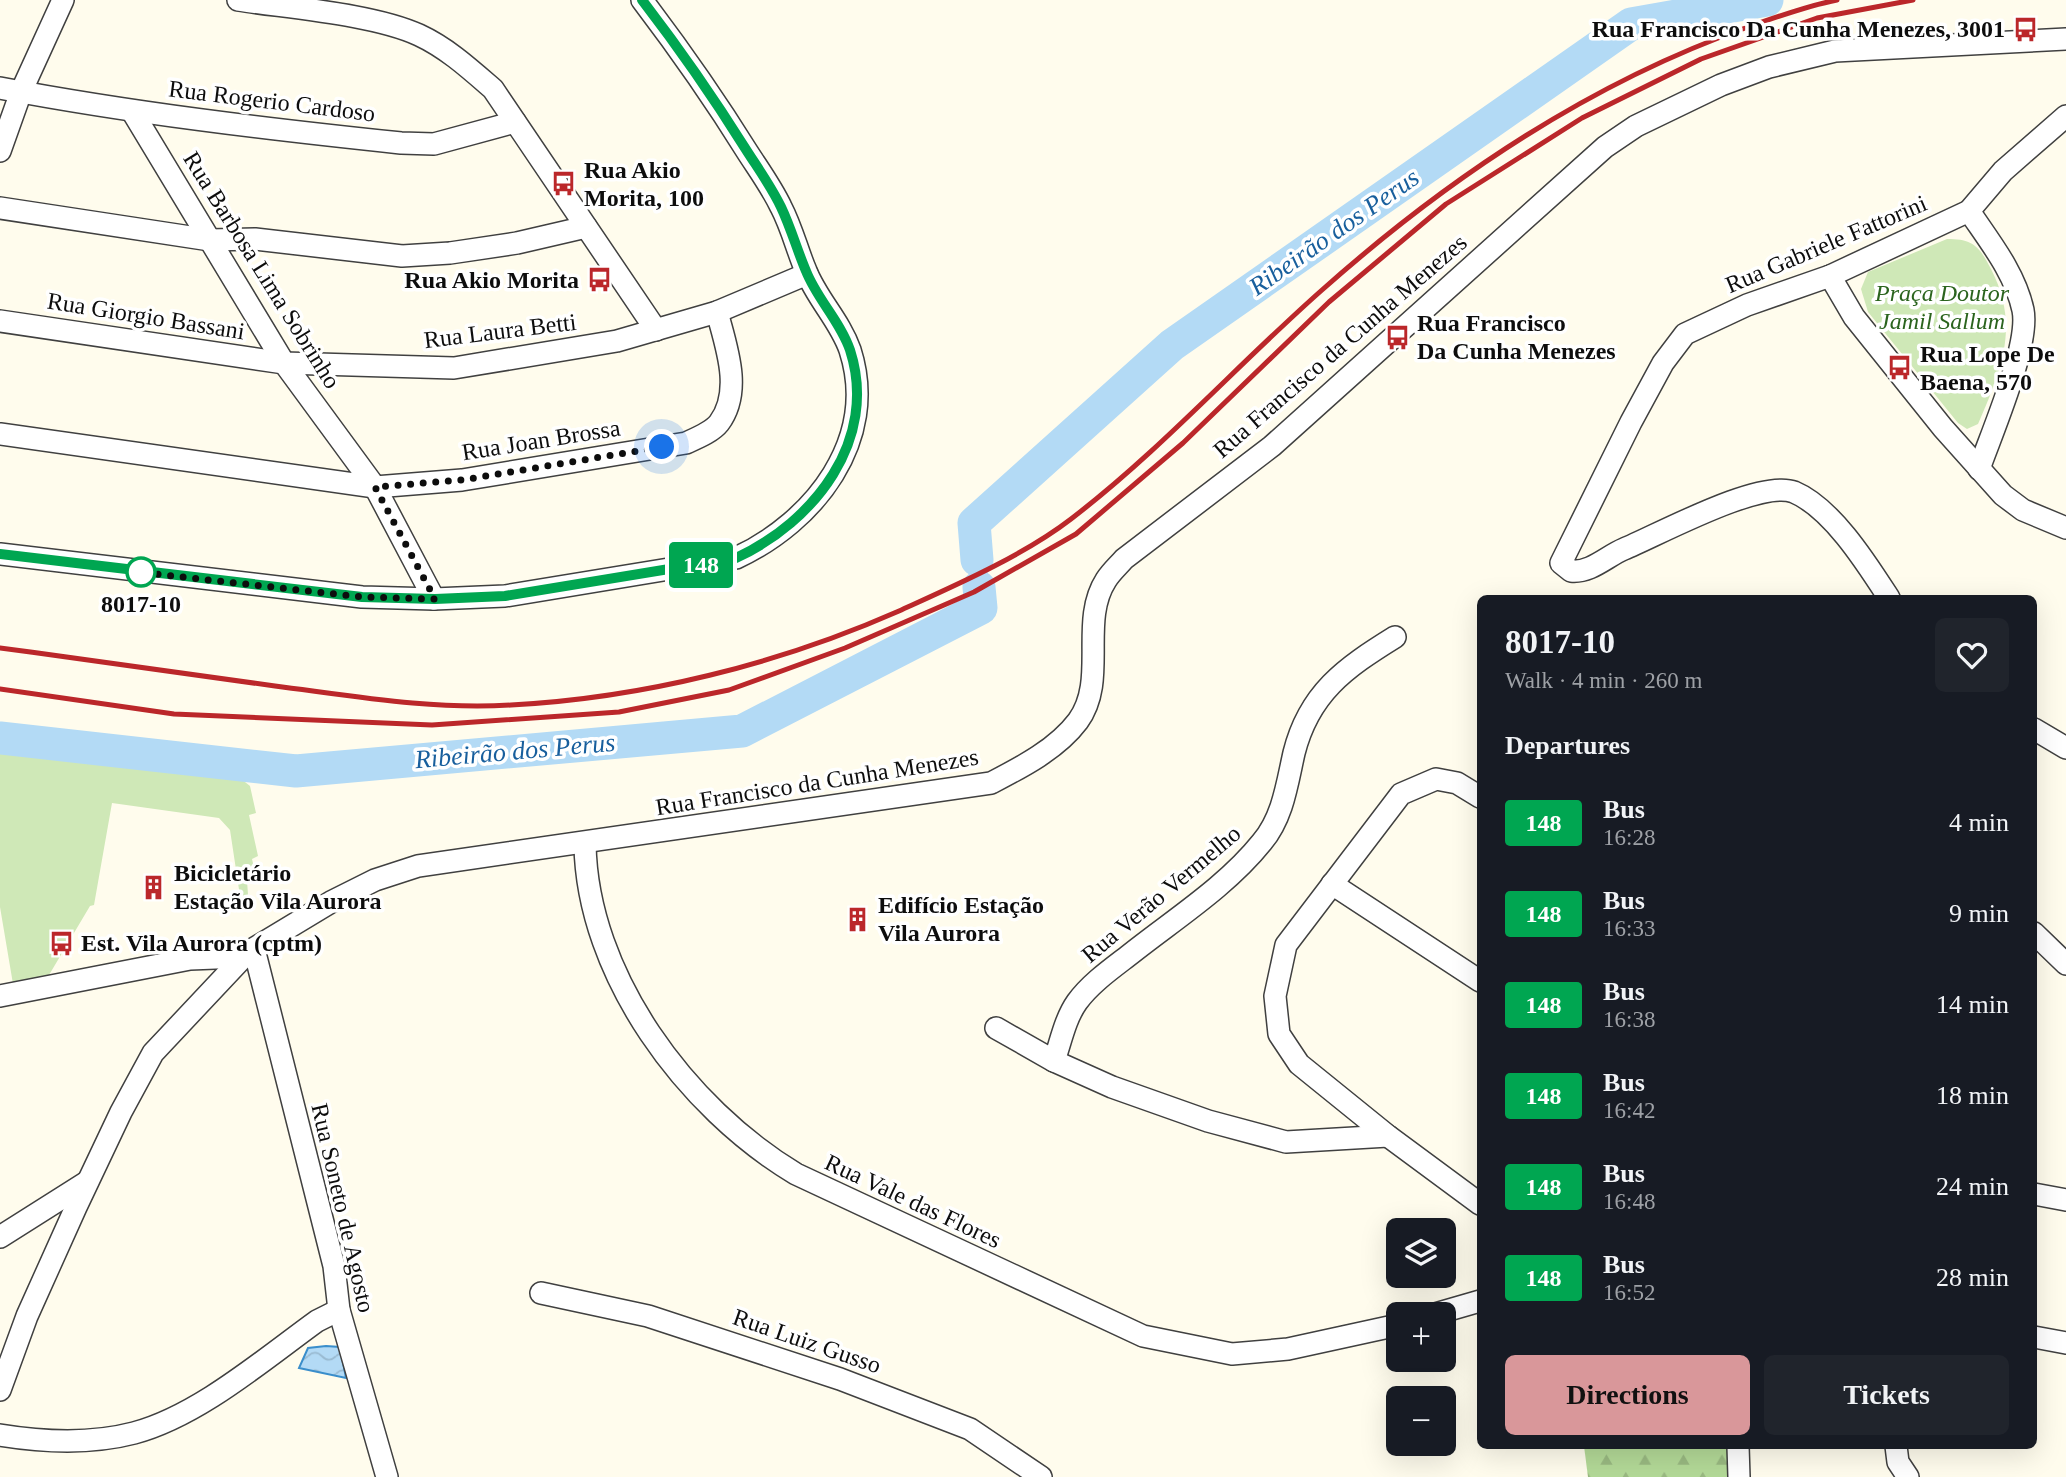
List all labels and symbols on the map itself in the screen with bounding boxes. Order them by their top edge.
bus stop icon: Rua Francisco Da Cunha Menezes, 3001 [2011,15,2039,43]
place label: Rua Francisco Da Cunha Menezes, 3001 [1592,16,2005,42]
street label: Rua Rogerio Cardoso [167,75,377,127]
street label: Rua Barbosa Lima Sobrinho [178,147,346,393]
place label: Rua Akio Morita, 100 [584,157,704,211]
water label: Ribeirão dos Perus [1243,163,1425,302]
bus stop icon: Rua Akio Morita, 100 [550,170,578,198]
street label: Rua Gabriele Fattorini [1722,190,1931,298]
street label: Rua Francisco da Cunha Menezes [1208,229,1472,463]
bus stop icon: Rua Akio Morita [585,266,613,294]
place label: Rua Akio Morita [404,267,579,293]
park label: Praça Doutor Jamil Sallum [1874,280,2010,334]
street label: Rua Giorgio Bassani [45,288,247,344]
street label: Rua Laura Betti [422,309,578,353]
place label: Rua Francisco Da Cunha Menezes [1417,310,1616,364]
bus stop icon: Rua Francisco Da Cunha Menezes [1383,323,1411,351]
place label: Rua Lope De Baena, 570 [1920,341,2055,395]
bus stop icon: Rua Lope De Baena, 570 [1886,354,1914,382]
street label: Rua Joan Brossa [460,415,622,465]
your location [644,429,679,464]
line badge: 148 [661,542,741,588]
marker: 8017-10 [126,557,156,587]
place label: 8017-10 [101,591,181,617]
water label: Ribeirão dos Perus [413,728,616,774]
street label: Rua Francisco da Cunha Menezes [654,744,980,820]
street label: Rua Verão Vermelho [1076,820,1246,968]
place label: Bicicletário Estação Vila Aurora [174,860,382,914]
building icon: Bicicletário Estação Vila Aurora [140,873,168,901]
place label: Edifício Estação Vila Aurora [878,892,1044,946]
building icon: Edifício Estação Vila Aurora [844,905,872,933]
bus stop icon: Est. Vila Aurora (cptm) [47,929,75,957]
place label: Est. Vila Aurora (cptm) [81,930,322,956]
street label: Rua Soneto de Agosto [306,1101,380,1315]
street label: Rua Vale das Flores [821,1149,1005,1253]
street label: Rua Luiz Gusso [730,1304,884,1378]

